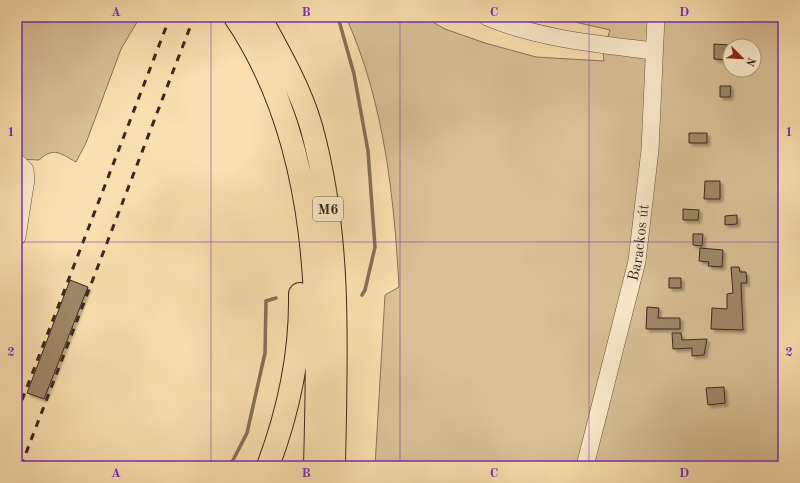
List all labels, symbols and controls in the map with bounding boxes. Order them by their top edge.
text: A [111,6,121,19]
text: B [301,6,311,19]
text: C [490,6,498,19]
text: D [679,6,689,19]
north arrow [722,38,762,78]
text: N [743,55,756,68]
text: 1 [7,126,15,139]
text: 1 [785,126,793,139]
road number: M6 [313,197,343,221]
street label: Barackos út [626,204,653,283]
text: 2 [7,346,15,359]
text: 2 [785,346,793,359]
text: A [111,467,121,480]
text: B [301,467,311,480]
text: C [490,467,498,480]
text: D [679,467,689,480]

